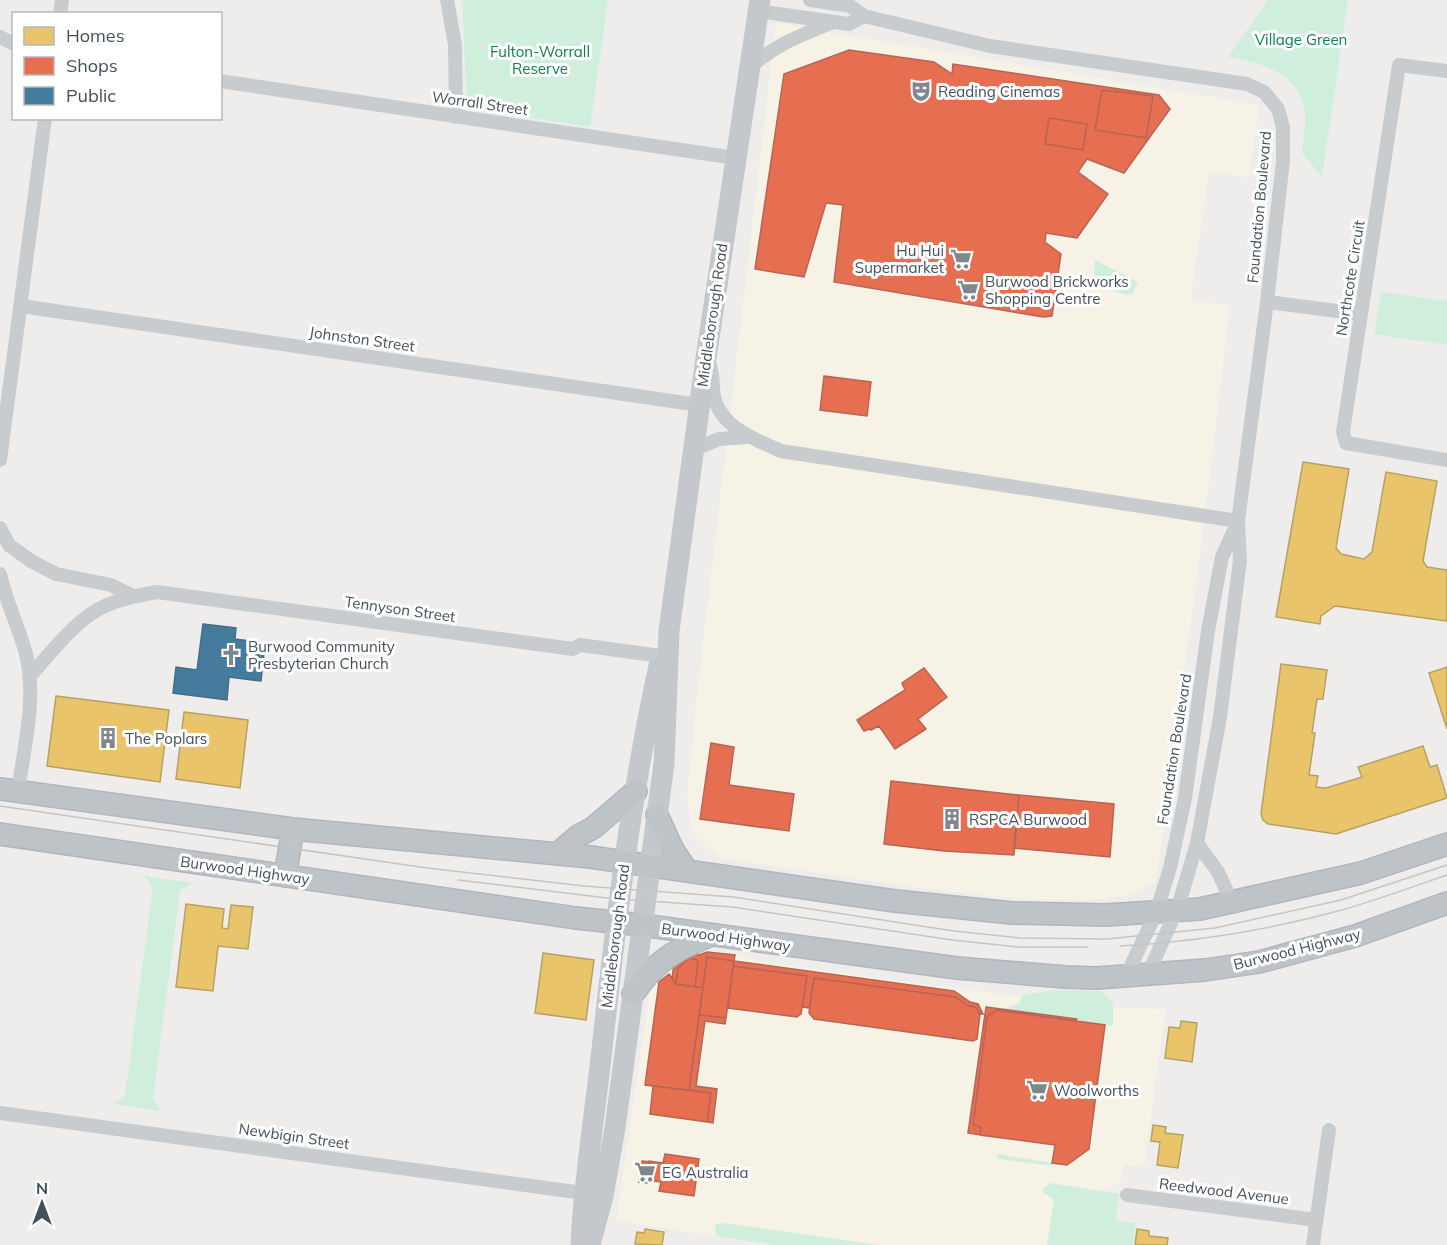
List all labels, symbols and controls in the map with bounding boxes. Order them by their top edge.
legend [12,12,222,120]
text: Homes [66,24,125,47]
park label: Village Green [1255,30,1347,49]
park label: Fulton-Worrall Reserve [490,42,590,78]
text: Shops [66,54,118,77]
theatre icon: Reading Cinemas [909,79,933,103]
place label: Reading Cinemas [938,82,1060,101]
text: Public [66,84,116,107]
street label: Worrall Street [431,87,529,119]
street label: Foundation Boulevard [1243,130,1275,284]
street label: Northcote Circuit [1331,219,1369,337]
place label: Hu Hui Supermarket [855,241,944,277]
street label: Middleborough Road [693,242,731,388]
supermarket icon: Hu Hui Supermarket [949,247,973,271]
place label: Burwood Brickworks Shopping Centre [985,272,1129,308]
supermarket icon: Burwood Brickworks Shopping Centre [956,278,980,302]
street label: Johnston Street [308,322,416,356]
street label: Tennyson Street [343,592,457,626]
place label: Burwood Community Presbyterian Church [248,637,395,673]
church icon: Burwood Community Presbyterian Church [219,643,243,667]
street label: Foundation Boulevard [1153,672,1195,826]
building icon: The Poplars [96,726,120,750]
place label: The Poplars [125,729,207,748]
building icon: RSPCA Burwood [940,807,964,831]
place label: RSPCA Burwood [969,810,1087,829]
street label: Burwood Highway [179,852,311,888]
street label: Middleborough Road [597,863,633,1009]
street label: Burwood Highway [660,919,792,955]
street label: Burwood Highway [1231,924,1363,974]
supermarket icon: Woolworths [1025,1078,1049,1102]
place label: Woolworths [1054,1081,1139,1100]
street label: Newbigin Street [237,1119,351,1153]
supermarket icon: EG Australia [633,1160,657,1184]
place label: EG Australia [662,1163,748,1182]
north arrow [12,1173,72,1233]
street label: Reedwood Avenue [1158,1174,1290,1208]
text: N [36,1178,48,1198]

